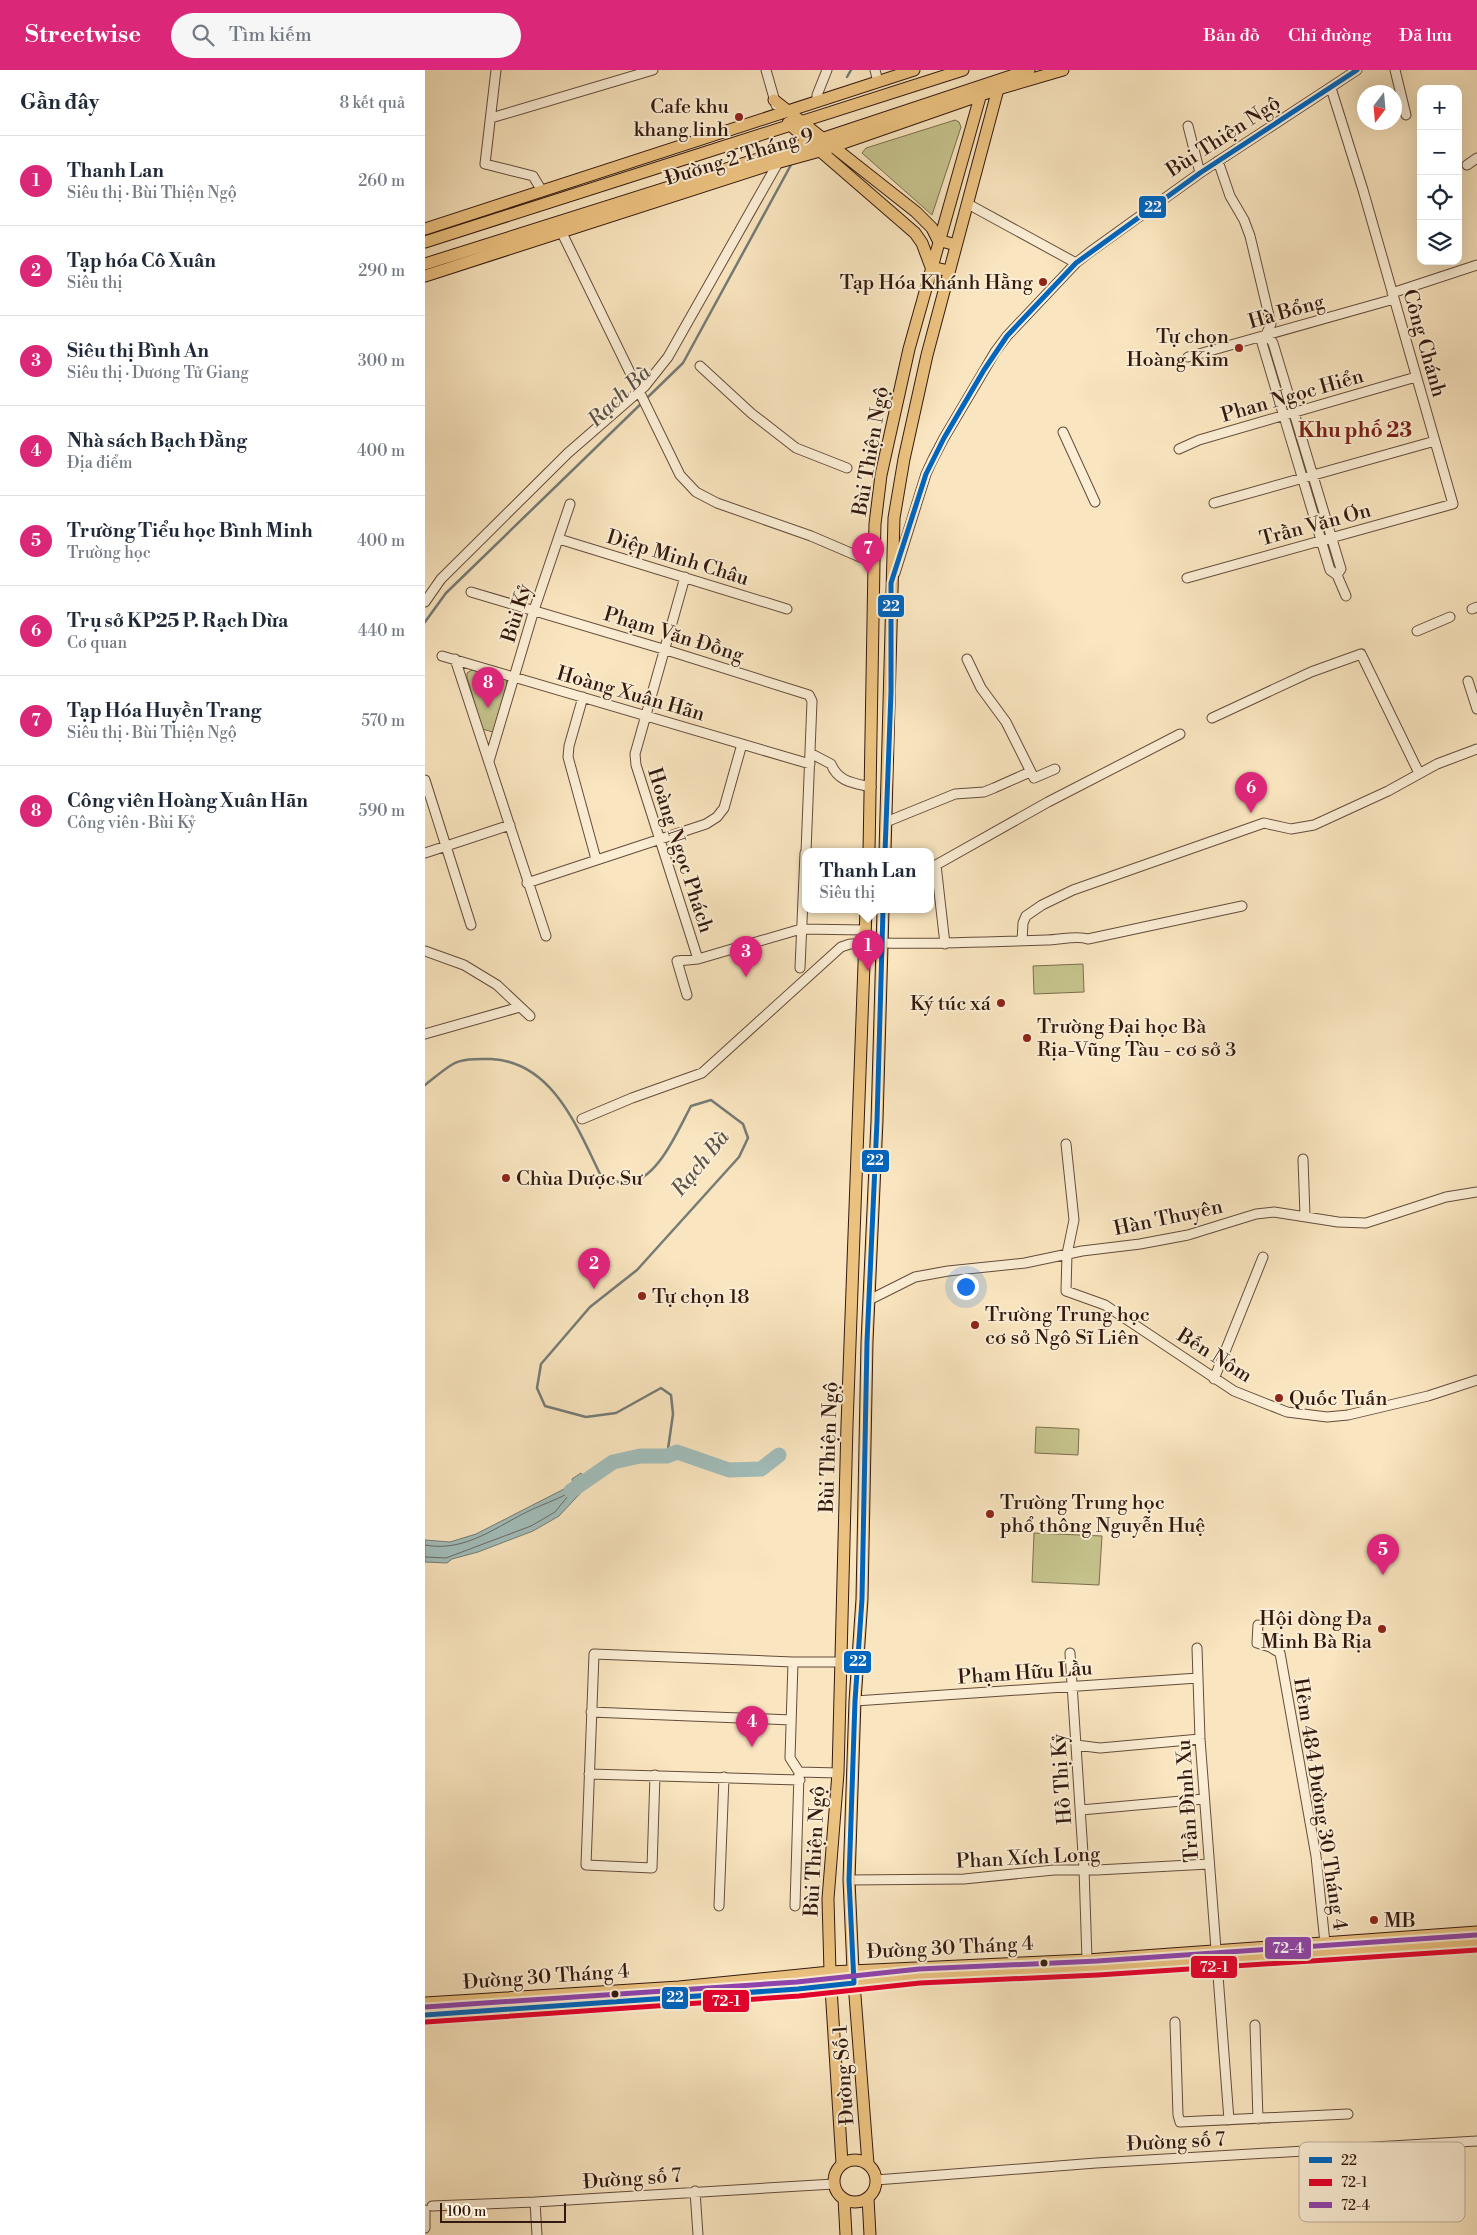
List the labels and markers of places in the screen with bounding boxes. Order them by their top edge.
place label: Cafe khu khang linh [634,95,730,143]
marker: Cafe khu khang linh [733,111,745,123]
place label: Tạp Hóa Khánh Hằng [840,271,1034,296]
marker: Tạp Hóa Khánh Hằng [1037,276,1049,288]
place label: Tự chọn Hoàng Kim [1127,325,1229,373]
marker: Tự chọn Hoàng Kim [1233,342,1245,354]
pin: 7 [852,533,884,574]
pin: 8 [472,667,504,708]
pin: 6 [1235,772,1267,813]
pin: 1 [852,930,884,971]
pin: 3 [730,936,762,977]
place label: Ký túc xá [910,992,992,1017]
marker: Ký túc xá [995,997,1007,1009]
place label: Trường Đại học Bà Rịa-Vũng Tàu - cơ sở 3 [1037,1015,1236,1063]
marker: Trường Đại học Bà Rịa-Vũng Tàu - cơ sở 3 [1021,1032,1033,1044]
place label: Chùa Dược Sư [516,1167,643,1192]
marker: Chùa Dược Sư [500,1172,512,1184]
pin: 2 [578,1248,610,1289]
place label: Tự chọn 18 [652,1285,750,1310]
marker: Tự chọn 18 [636,1290,648,1302]
place label: Trường Trung học cơ sở Ngô Sĩ Liên [985,1303,1150,1351]
marker: Trường Trung học cơ sở Ngô Sĩ Liên [969,1319,981,1331]
place label: Quốc Tuấn [1289,1387,1387,1412]
marker: Quốc Tuấn [1273,1392,1285,1404]
place label: Trường Trung học phổ thông Nguyễn Huệ [1000,1491,1205,1539]
marker: Trường Trung học phổ thông Nguyễn Huệ [984,1508,996,1520]
pin: 5 [1367,1534,1399,1575]
place label: Hội dòng Đa Minh Bà Rịa [1259,1607,1373,1655]
marker: Hội dòng Đa Minh Bà Rịa [1376,1623,1388,1635]
pin: 4 [736,1706,768,1747]
place label: MB [1384,1909,1416,1934]
marker: MB [1368,1914,1380,1926]
unlabelled marker [1039,1958,1049,1968]
unlabelled marker [610,1989,620,1999]

